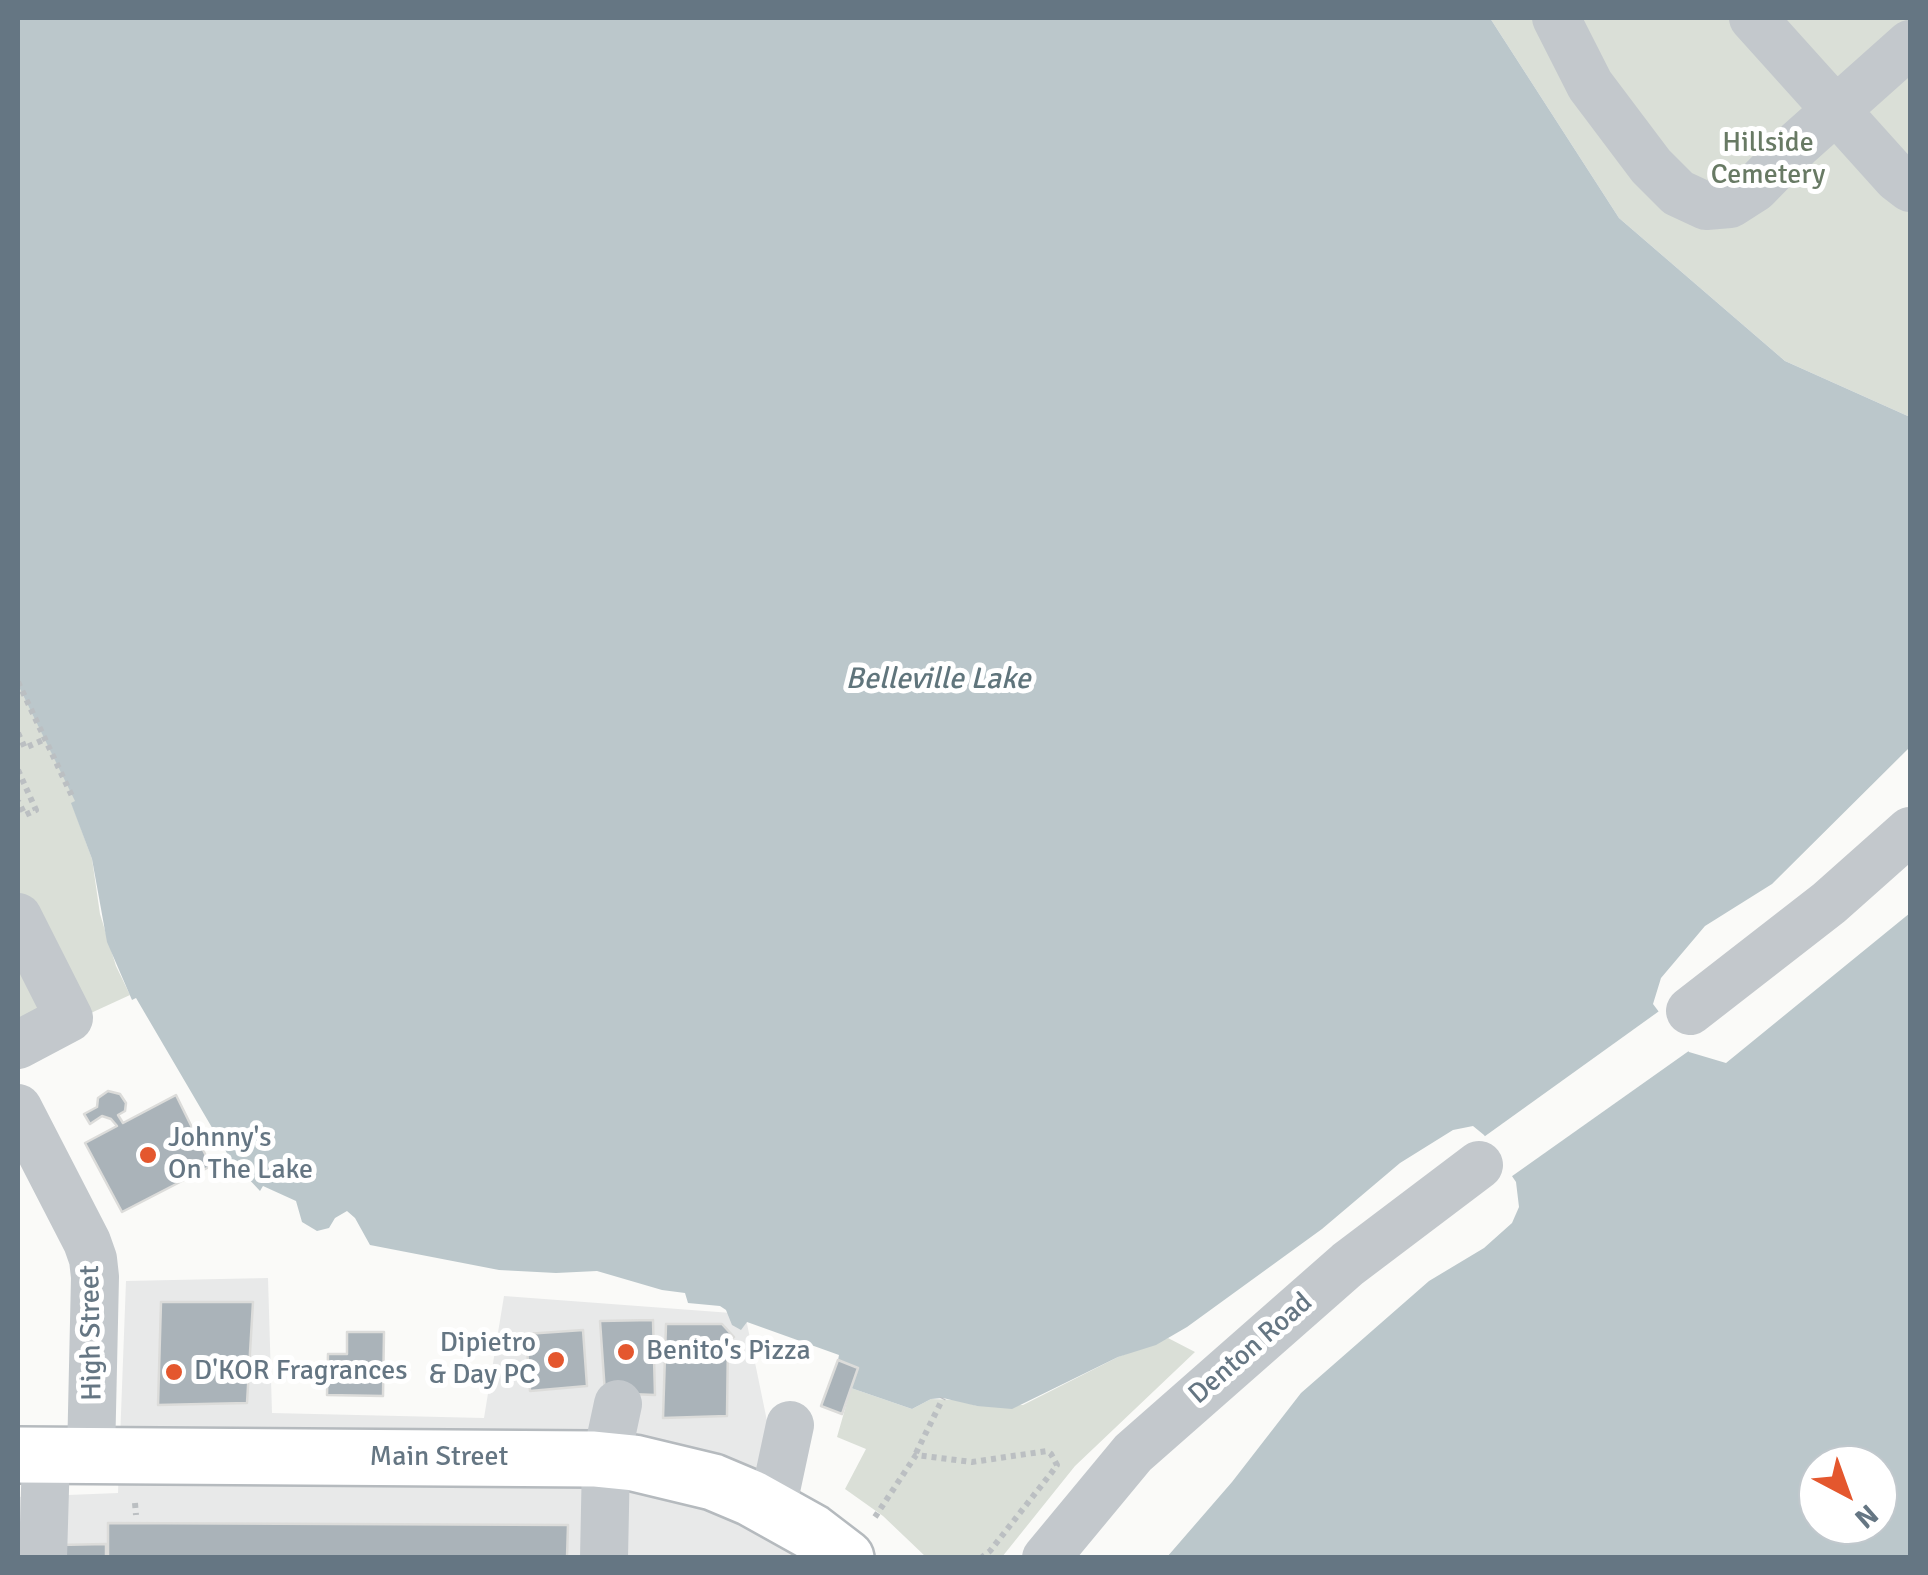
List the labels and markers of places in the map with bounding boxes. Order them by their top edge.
place label: Johnny's On The Lake [168,1122,313,1188]
marker: Johnny's On The Lake [137,1144,159,1166]
place label: Dipietro & Day PC [429,1327,536,1393]
place label: Benito's Pizza [646,1335,811,1369]
marker: Benito's Pizza [615,1341,637,1363]
marker: Dipietro & Day PC [545,1349,567,1371]
place label: D'KOR Fragrances [194,1355,408,1389]
marker: D'KOR Fragrances [163,1361,185,1383]

